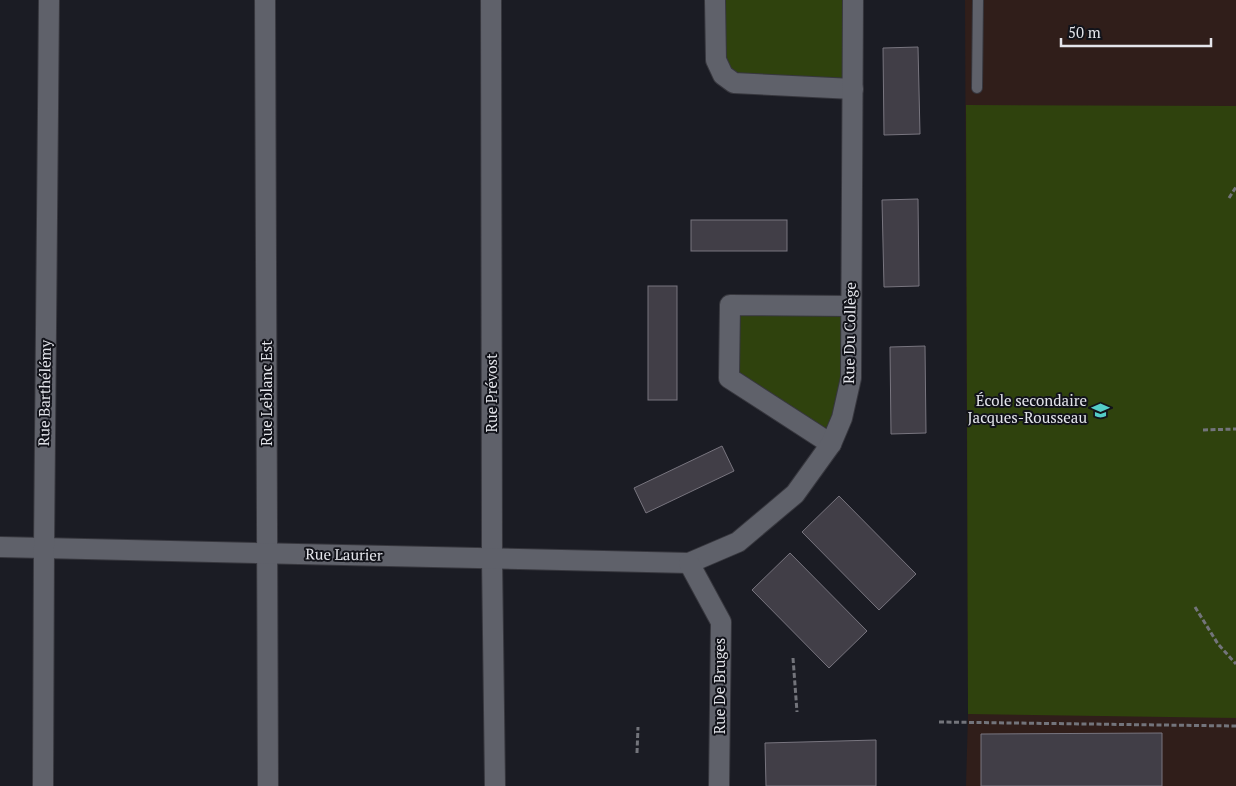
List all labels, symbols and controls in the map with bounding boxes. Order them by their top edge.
scale bar [1061,15,1211,47]
text: 50 m [1068,22,1101,42]
street label: Rue Du Collège [838,282,860,384]
street label: Rue Barthélémy [33,339,55,446]
street label: Rue Leblanc Est [256,340,276,446]
street label: Rue Prévost [481,353,501,433]
place label: École secondaire Jacques-Rousseau [967,390,1087,427]
school or university icon: École secondaire Jacques-Rousseau [1091,400,1111,420]
street label: Rue Laurier [305,543,383,565]
street label: Rue De Bruges [709,638,729,734]

